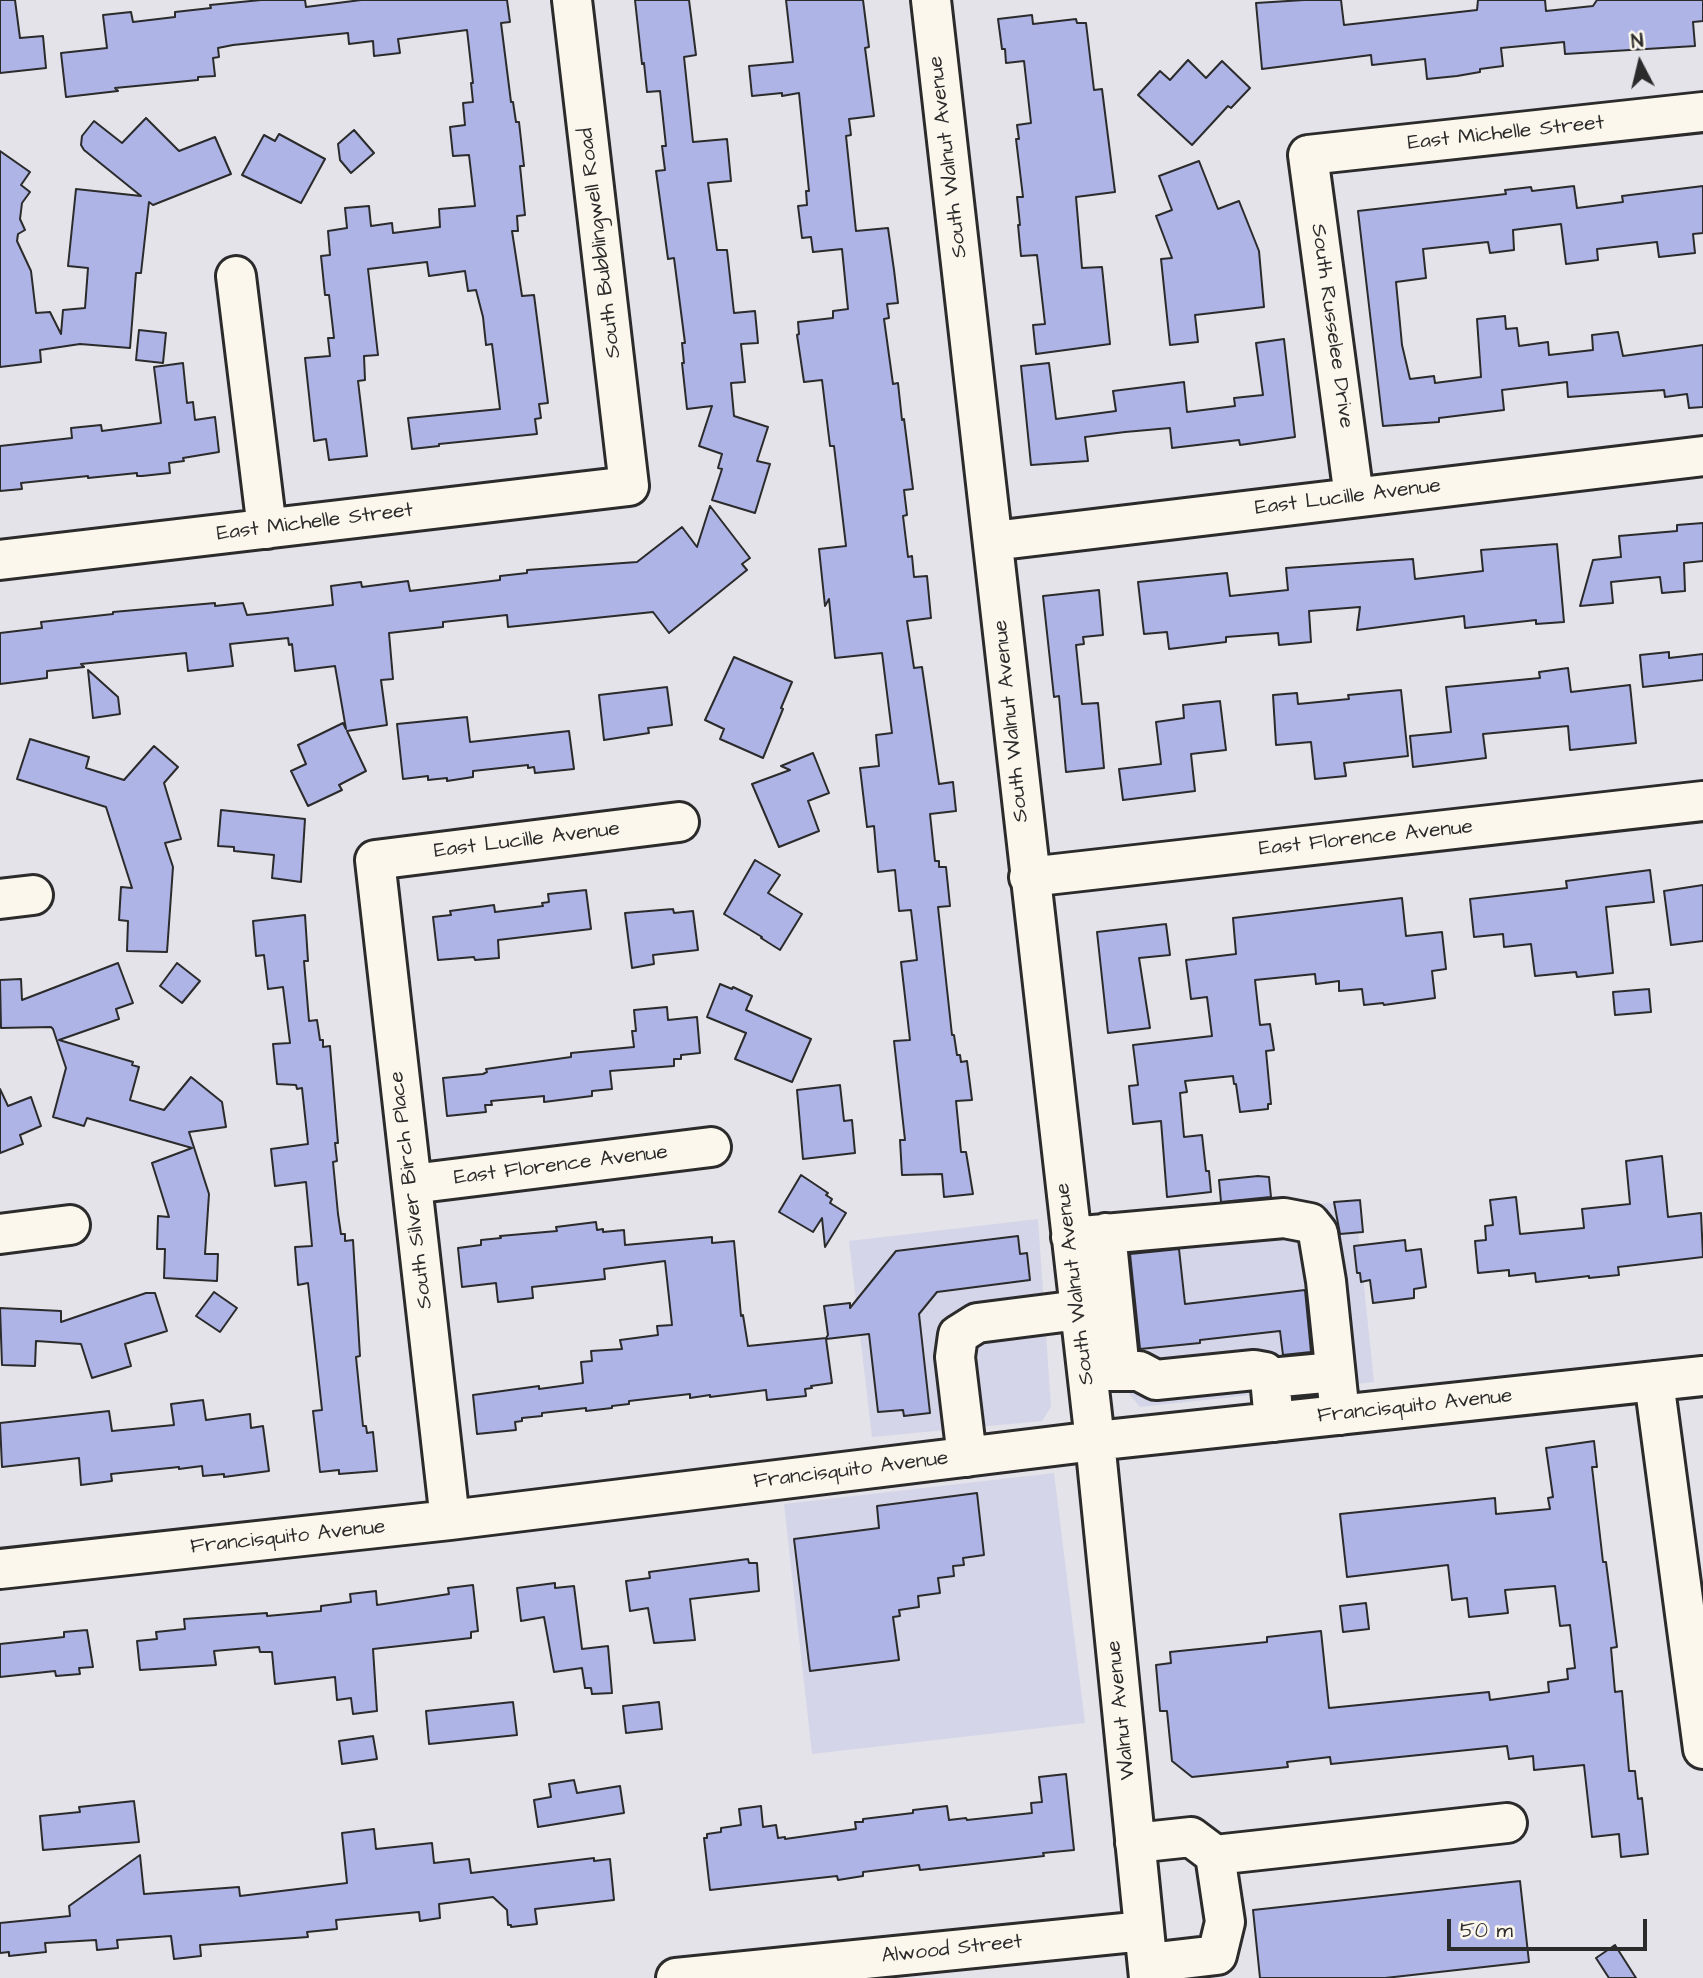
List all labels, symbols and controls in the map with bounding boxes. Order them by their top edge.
north arrow [1605,28,1675,98]
text: N [1630,28,1645,56]
street label: South Walnut Avenue [924,55,974,259]
street label: East Michelle Street [1407,111,1605,157]
street label: South Bubblingwell Road [574,126,628,360]
street label: South Russelee Drive [1304,222,1358,430]
street label: East Lucille Avenue [1254,474,1442,522]
street label: East Michelle Street [216,498,414,548]
street label: South Walnut Avenue [989,619,1035,823]
street label: East Florence Avenue [1258,815,1474,863]
street label: East Lucille Avenue [433,817,621,865]
street label: South Silver Birch Place [385,1070,439,1310]
street label: East Florence Avenue [453,1140,669,1192]
street label: South Walnut Avenue [1051,1182,1101,1386]
street label: Francisquito Avenue [1316,1384,1514,1430]
street label: Francisquito Avenue [752,1447,950,1495]
street label: Francisquito Avenue [189,1515,387,1561]
street label: Walnut Avenue [1102,1639,1142,1781]
scale bar [1451,1904,1650,1948]
text: 50 m [1460,1916,1513,1945]
street label: Alwood Street [880,1930,1024,1970]

